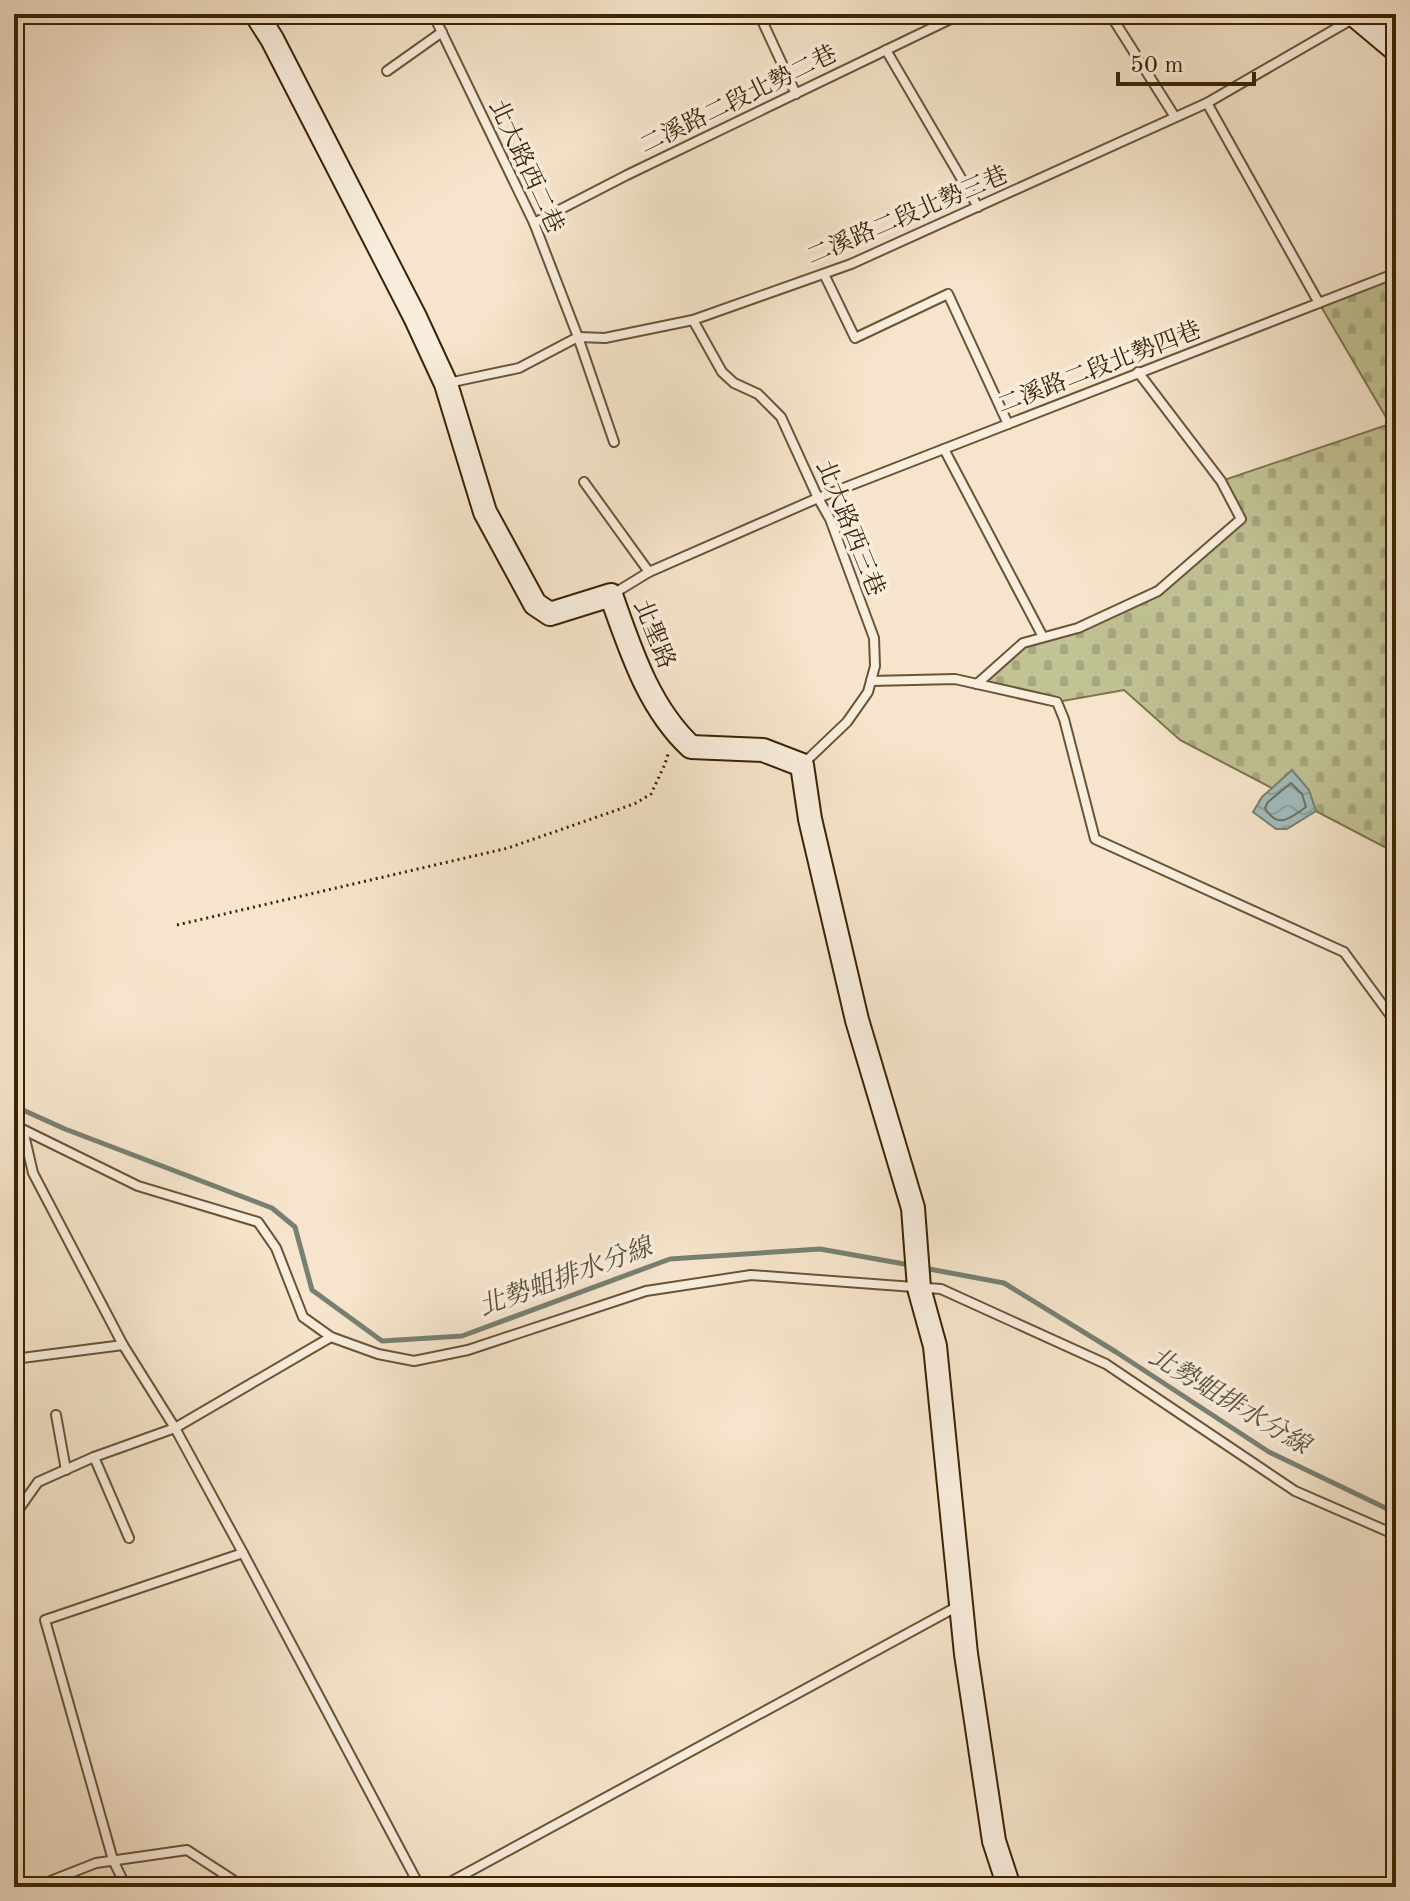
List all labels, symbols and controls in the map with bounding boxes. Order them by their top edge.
scale bar [1118,36,1254,86]
street label: 二溪路二段北勢二巷 [635,40,841,159]
text: 50 m [1130,54,1184,78]
street label: 北大路西二巷 [484,95,569,237]
street label: 二溪路二段北勢三巷 [803,161,1012,270]
street label: 二溪路二段北勢四巷 [994,316,1205,419]
street label: 北大路西三巷 [811,456,890,600]
street label: 北聖路 [629,596,681,673]
water label: 北勢蛆排水分線 [475,1232,658,1321]
water label: 北勢蛆排水分線 [1144,1342,1317,1461]

